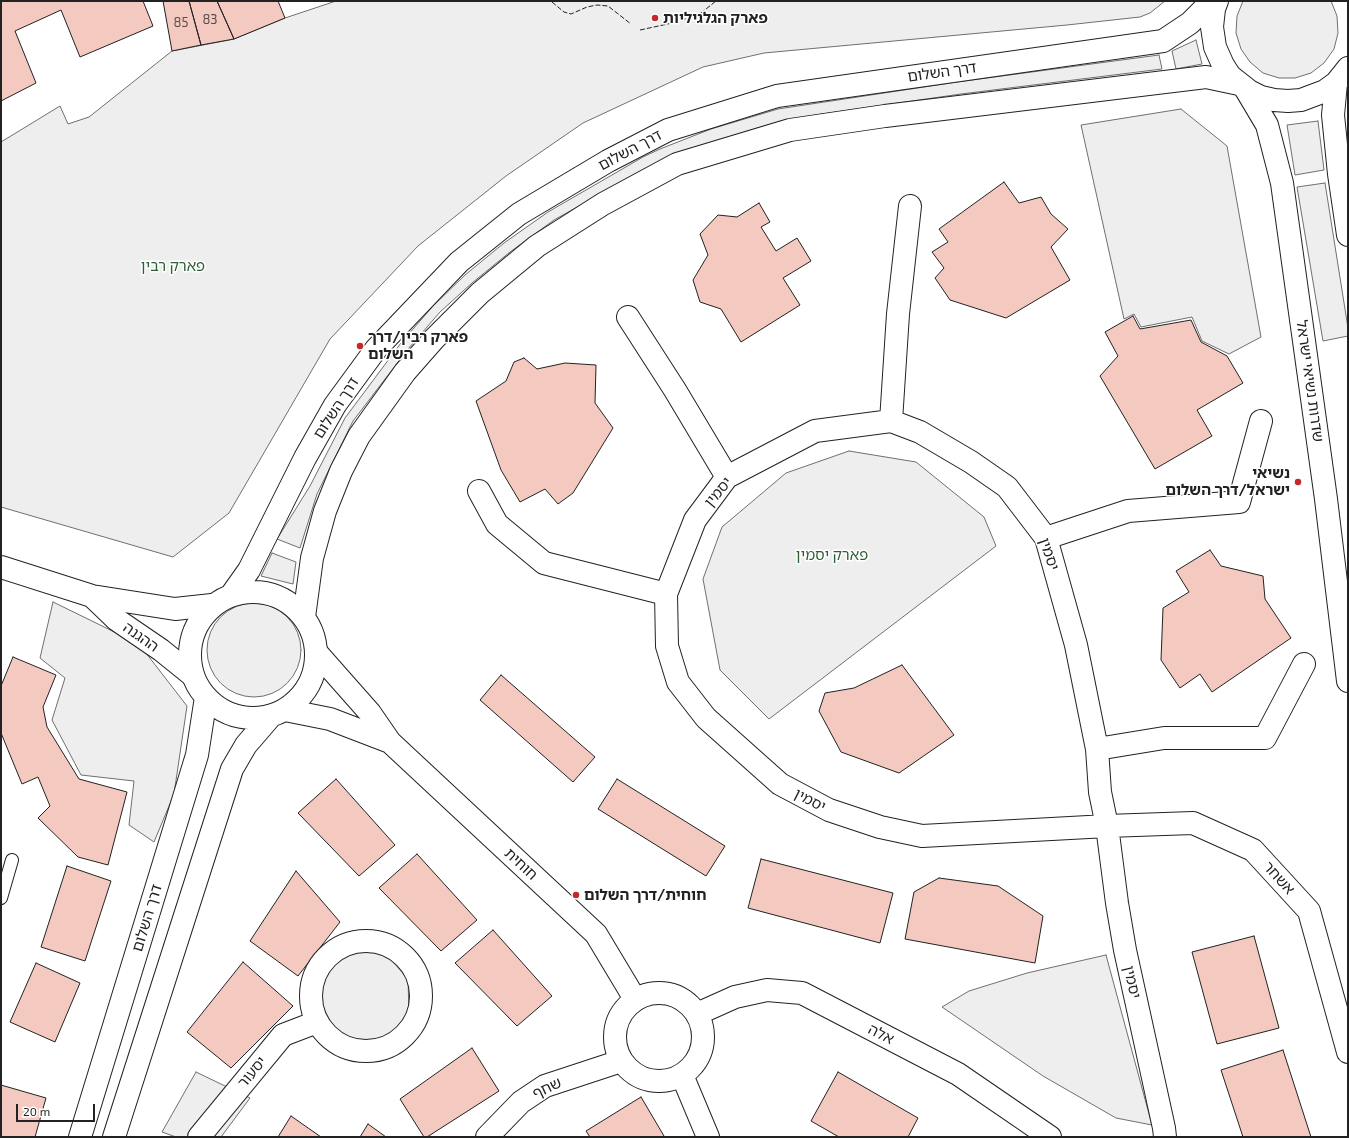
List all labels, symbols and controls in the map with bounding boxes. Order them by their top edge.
place label: פארק הגלגיליות [663,9,768,27]
house number: 83 [202,12,218,28]
marker: פארק הגלגיליות [650,13,660,23]
house number: 85 [174,15,188,31]
street label: דרך השלום [906,58,978,86]
street label: דרך השלום [595,126,665,174]
park label: פארק רבין [141,257,205,275]
street label: שדרות נשיאי ישראל [1293,319,1327,443]
place label: פארק רבין/דרך השלום [368,328,468,363]
marker: פארק רבין/דרך השלום [355,341,365,351]
street label: דרך השלום [310,374,362,442]
place label: נשיאי ישראל/דרך השלום [1166,464,1290,499]
street label: יסמין [700,473,736,511]
marker: נשיאי ישראל/דרך השלום [1293,477,1303,487]
street label: יסמין [1035,535,1063,573]
park label: פארק יסמין [796,546,868,564]
street label: ההגנה [120,618,162,656]
street label: יסמין [791,784,829,816]
street label: חוחית [501,844,541,884]
street label: אשחר [1260,858,1298,898]
street label: דרך השלום [128,882,166,954]
place label: חוחית/דרך השלום [584,886,706,904]
marker: חוחית/דרך השלום [571,890,581,900]
street label: יסמין [1119,964,1145,1000]
street label: אלה [865,1020,897,1048]
street label: יסעור [234,1053,270,1091]
street label: שחף [530,1073,564,1103]
scale bar [18,1096,97,1122]
text: 20 m [23,1104,50,1118]

